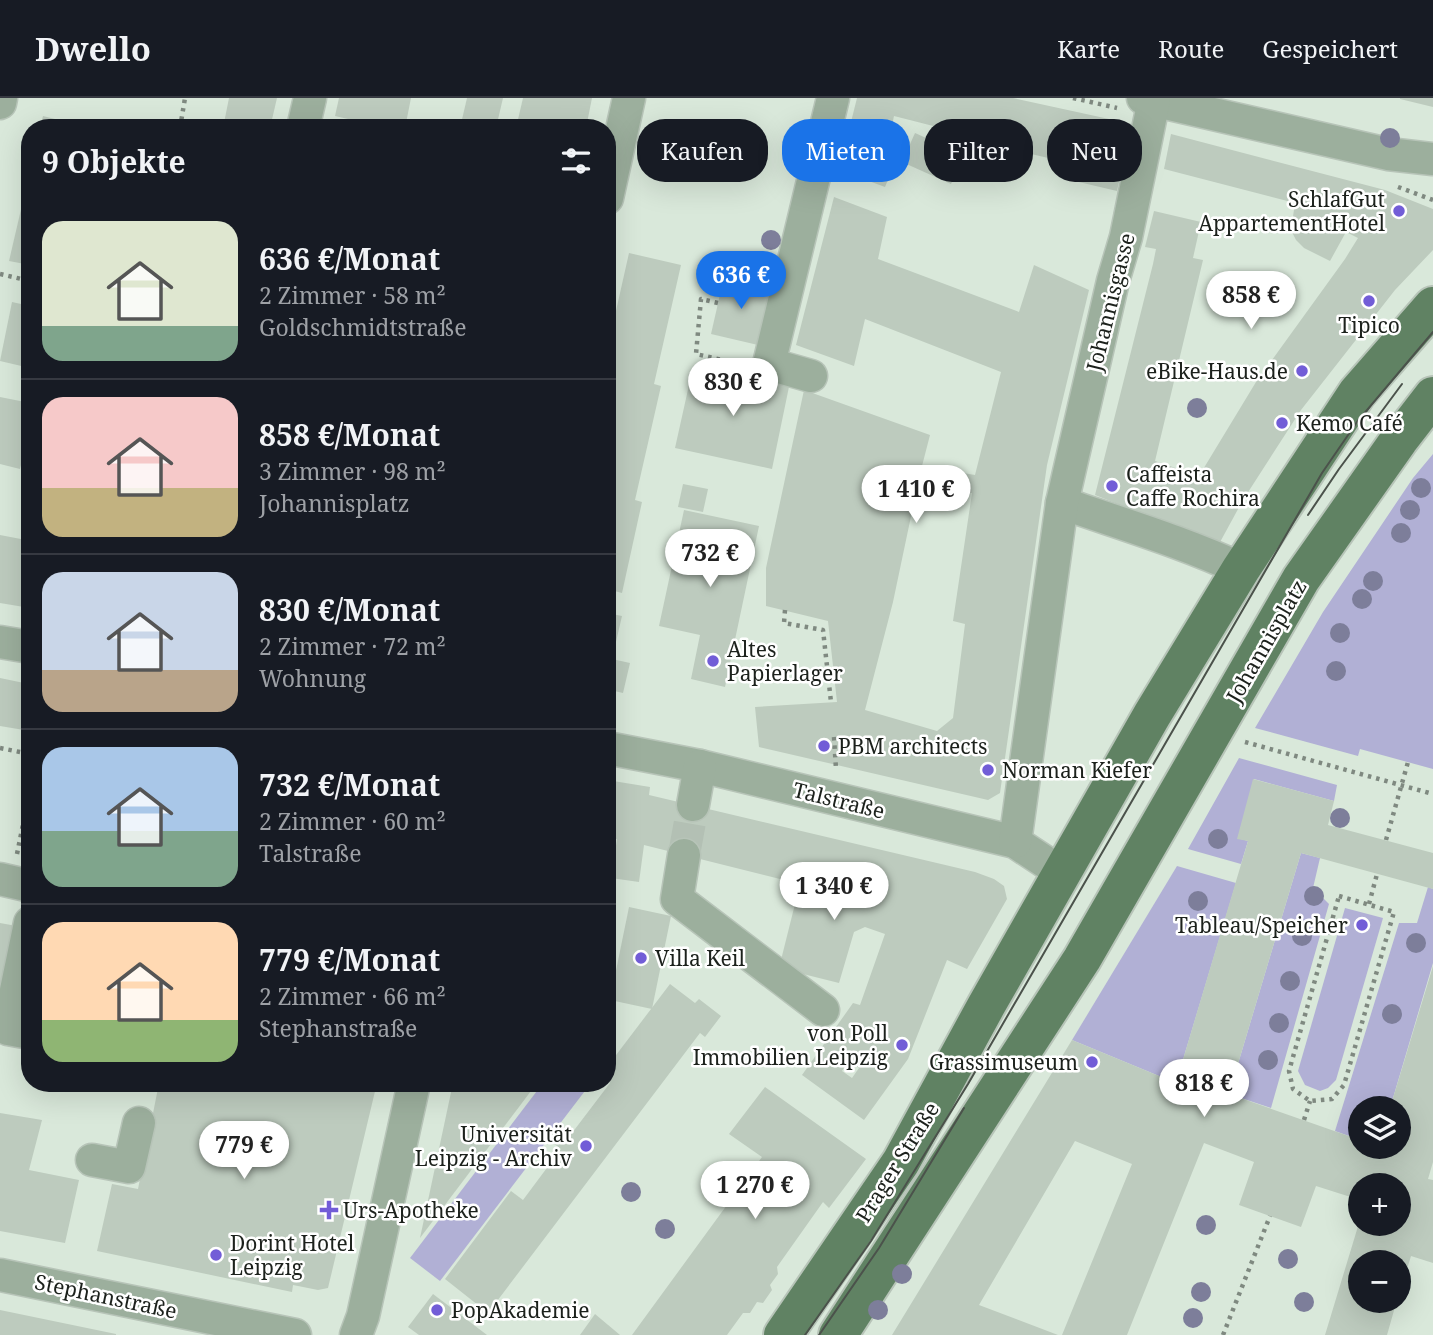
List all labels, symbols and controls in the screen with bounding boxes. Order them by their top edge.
text: Dwello [35,26,151,71]
text: Karte [1057,32,1120,65]
text: Route [1158,32,1224,65]
text: Gespeichert [1262,32,1398,65]
chip: Kaufen [637,119,768,182]
chip: Mieten [782,119,910,182]
chip: Filter [924,119,1033,182]
chip: Neu [1047,119,1142,182]
text: 9 Objekte [42,141,186,182]
icon: filters [557,142,595,180]
place label: SchlafGut AppartementHotel [1198,185,1385,237]
marker: SchlafGut AppartementHotel [1391,203,1407,219]
street label: Johannisgasse [1079,230,1141,375]
text: 636 €/Monat [259,238,440,279]
icon: home [98,249,182,333]
pin: 636 € [692,252,790,311]
text: 636 € [712,258,770,290]
pin: 858 € [1202,272,1300,331]
text: 858 € [1222,278,1280,310]
text: 2 Zimmer · 58 m² [259,279,446,311]
marker: Tipico [1361,293,1377,309]
text: Goldschmidtstraße [259,311,467,343]
place label: Tipico [1338,311,1400,339]
place label: eBike-Haus.de [1146,357,1288,385]
pin: 830 € [684,358,782,418]
marker: eBike-Haus.de [1294,363,1310,379]
text: 830 € [704,365,762,397]
place label: Kemo Café [1296,409,1403,437]
text: 858 €/Monat [259,414,440,455]
marker: Kemo Café [1274,415,1290,431]
icon: home [98,425,182,509]
text: 3 Zimmer · 98 m² [259,455,446,487]
place label: Caffeista Caffe Rochira [1126,460,1260,512]
pin: 1 410 € [851,466,981,525]
text: 1 410 € [878,472,954,504]
marker: Caffeista Caffe Rochira [1104,478,1120,494]
text: Johannisplatz [259,487,410,519]
pin: 732 € [661,530,759,589]
text: 732 € [681,536,739,568]
street label: Johannisplatz [1219,575,1312,708]
text: 830 €/Monat [259,589,440,630]
icon: home [98,600,182,684]
text: 2 Zimmer · 72 m² [259,630,446,662]
place label: Altes Papierlager [727,635,843,687]
marker: Altes Papierlager [705,653,721,669]
text: Wohnung [259,662,366,694]
place label: PBM architects [838,732,988,760]
marker: PBM architects [816,738,832,754]
place label: Norman Kiefer [1002,756,1152,784]
marker: Norman Kiefer [980,762,996,778]
text: 732 €/Monat [259,764,440,805]
icon: home [98,775,182,859]
street label: Talstraße [790,775,888,825]
text: 2 Zimmer · 60 m² [259,805,446,837]
text: Talstraße [259,837,361,869]
pin: 1 340 € [769,862,899,922]
text: 1 340 € [796,869,872,901]
place label: Tableau/Speicher [1175,911,1348,939]
marker: Tableau/Speicher [1354,917,1370,933]
text: 779 €/Monat [259,939,440,980]
place label: Villa Keil [655,944,745,972]
icon: home [98,950,182,1034]
marker: Villa Keil [633,950,649,966]
text: 2 Zimmer · 66 m² [259,980,446,1012]
text: Stephanstraße [259,1012,417,1044]
place label: von Poll Immobilien Leipzig [693,1019,889,1071]
marker: von Poll Immobilien Leipzig [894,1037,910,1053]
place label: Grassimuseum [929,1048,1078,1076]
marker: Grassimuseum [1084,1054,1100,1070]
pin: 818 € [1155,1060,1253,1119]
text: 818 € [1175,1066,1233,1098]
map controls [1348,1096,1411,1313]
button: layers [1348,1096,1411,1159]
street label: Prager Straße [849,1097,945,1227]
place label: Universität Leipzig - Archiv [415,1120,573,1172]
pin: 779 € [195,1122,293,1181]
text: 779 € [215,1128,273,1160]
marker: Universität Leipzig - Archiv [578,1138,594,1154]
pin: 1 270 € [690,1162,820,1221]
text: 1 270 € [717,1168,793,1200]
button: + [1348,1173,1411,1236]
place label: Urs-Apotheke [343,1196,479,1224]
marker: Urs-Apotheke [321,1202,337,1218]
place label: Dorint Hotel Leipzig [230,1229,355,1281]
marker: Dorint Hotel Leipzig [208,1247,224,1263]
button: − [1348,1250,1411,1313]
street label: Stephanstraße [32,1267,180,1325]
place label: PopAkademie [451,1296,590,1324]
marker: PopAkademie [429,1302,445,1318]

